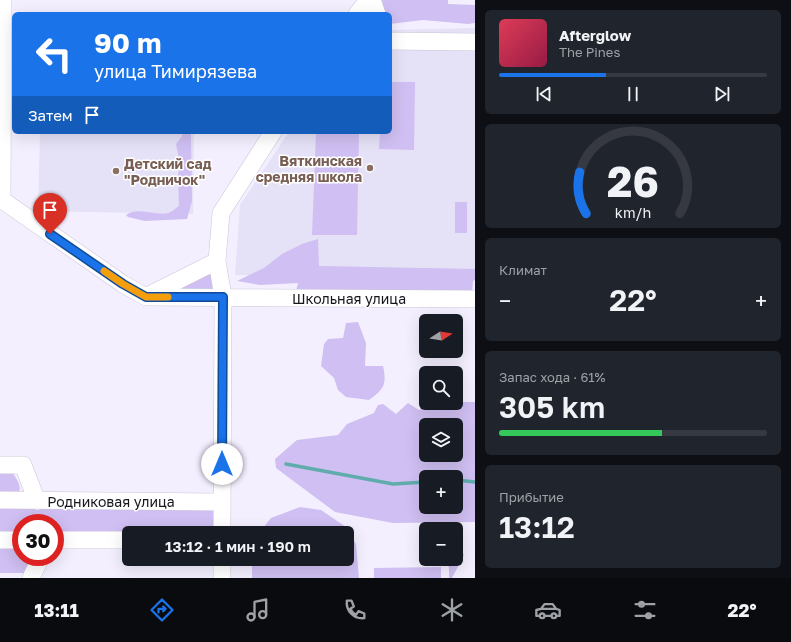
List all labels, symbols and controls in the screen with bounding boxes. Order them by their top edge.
text: 90 m [94,26,161,59]
text: Afterglow [559,26,631,44]
icon: left [28,28,80,80]
text: The Pines [559,44,620,60]
text: улица Тимирязева [94,60,257,82]
icon: previous [533,83,555,105]
icon: pause [622,83,644,105]
icon: next [711,83,733,105]
icon: arrive [81,104,103,126]
text: Затем [28,106,73,124]
place label: Вяткинская средняя школа [256,152,362,185]
place label: Детский сад "Родничок" [124,155,212,188]
text: 26 [607,155,659,205]
marker: Вяткинская средняя школа [365,163,375,173]
marker: Детский сад "Родничок" [111,166,121,176]
pin [33,193,67,234]
icon: arrive [39,199,61,221]
text: km/h [615,203,651,220]
text: Климат [499,262,547,278]
text: 22° [609,282,657,318]
text: − [499,287,511,314]
text: + [755,287,767,314]
street label: Школьная улица [292,290,406,307]
north arrow [419,314,463,358]
map controls [419,314,463,566]
button: search [419,366,463,410]
text: Запас хода · 61% [499,369,606,385]
text: 305 km [499,389,605,425]
button: layers [419,418,463,462]
position arrow [201,443,243,485]
button: + [419,470,463,514]
text: Прибытие [499,489,564,505]
street label: Родниковая улица [47,493,175,510]
text: 13:12 [499,509,575,545]
speed limit sign: 30 [12,514,64,566]
button: − [419,522,463,566]
text: 13:12 · 1 мин · 190 m [165,537,311,555]
icon: directions [148,596,176,624]
icon: music [244,596,272,624]
icon: phone [341,596,369,624]
icon: climate [438,596,466,624]
icon: car [534,596,562,624]
icon: filters [631,596,659,624]
text: 13:11 [34,599,79,621]
text: 22° [728,599,757,621]

